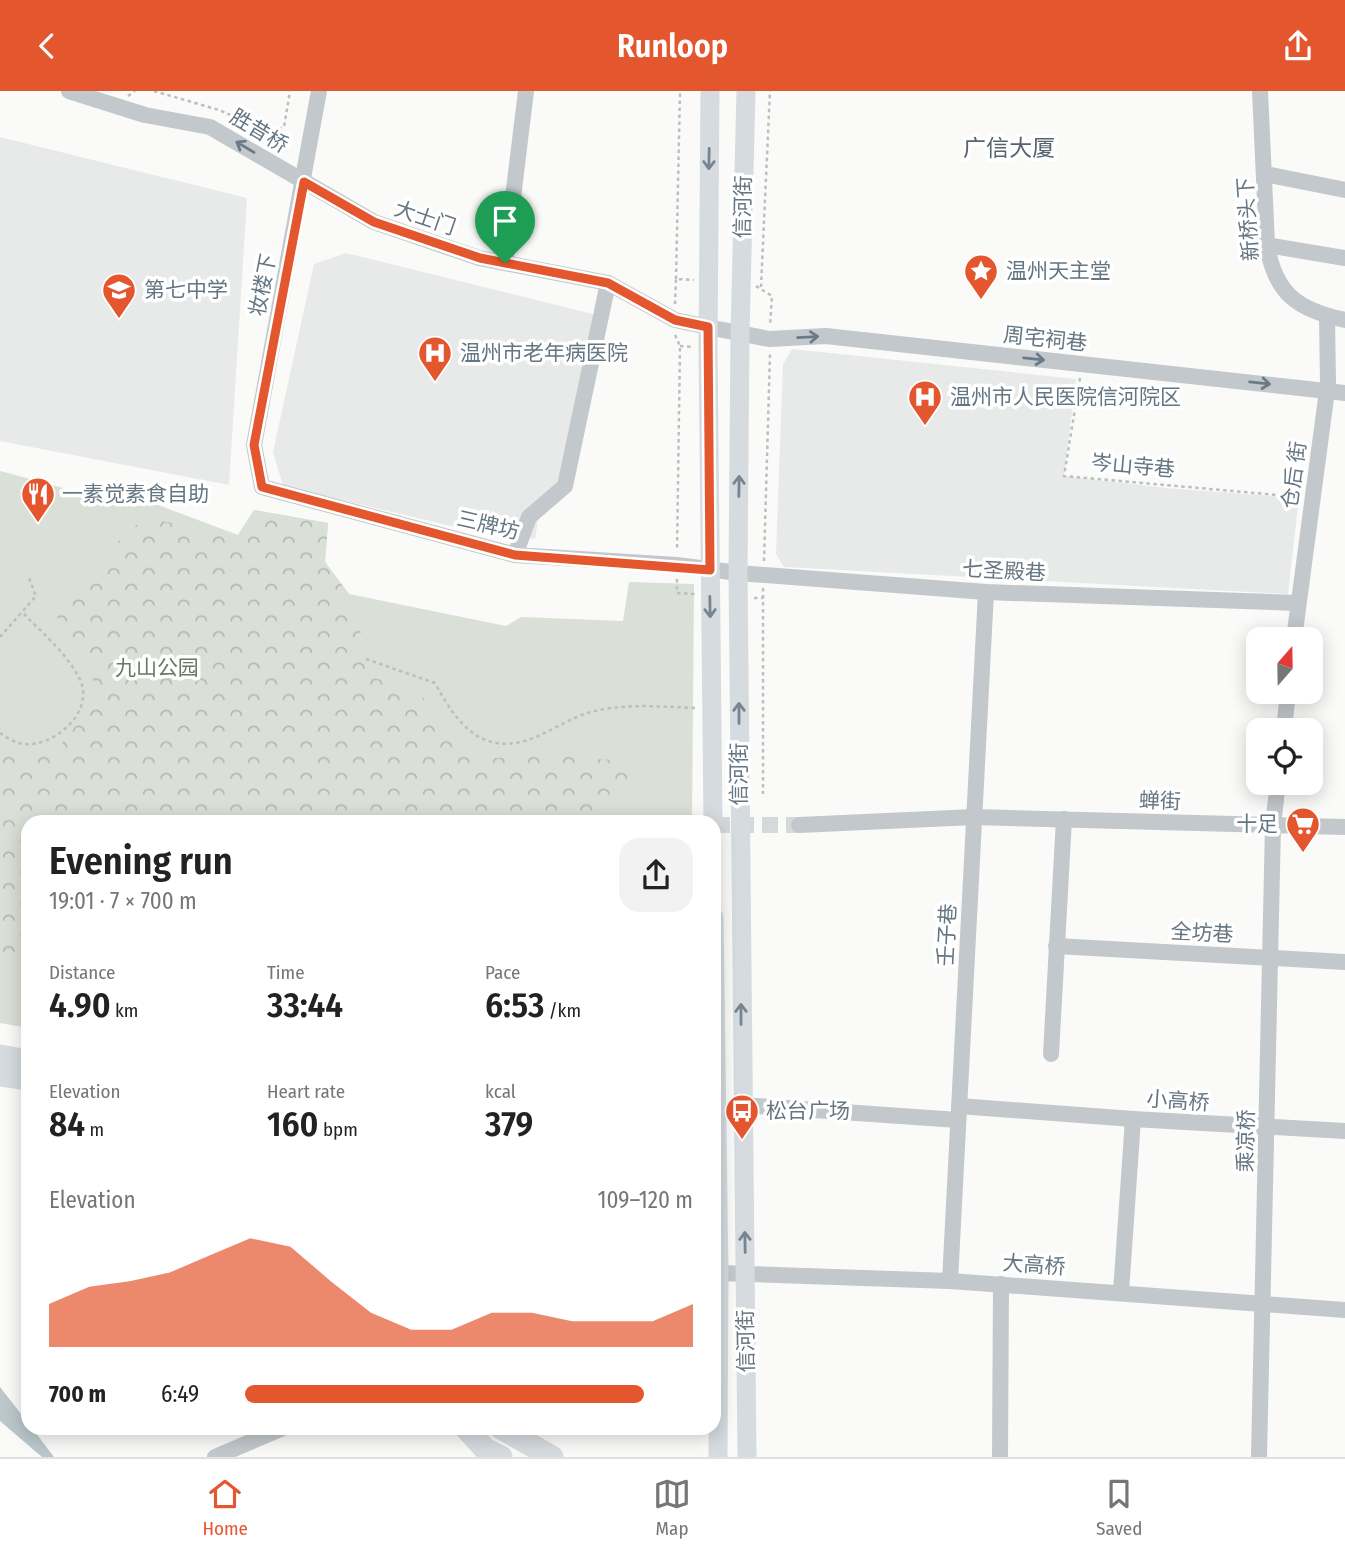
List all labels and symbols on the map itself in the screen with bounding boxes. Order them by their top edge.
street label: 胜昔桥 [225,104,293,158]
district label: 广信大厦 [963,134,1055,162]
one-way arrow [235,140,255,154]
one-way arrow [702,147,716,170]
street label: 信河街 [729,175,757,239]
street label: 新桥头下 [1232,176,1264,262]
pin [475,191,535,263]
street label: 大士门 [391,195,459,241]
street label: 妆楼下 [244,252,282,318]
place icon: 温州天主堂 [962,252,1000,301]
place label: 温州天主堂 [1006,258,1111,284]
school or university icon: 第七中学 [100,271,138,320]
place label: 第七中学 [144,277,228,303]
street label: 周宅祠巷 [1002,322,1088,356]
one-way arrow [796,331,819,344]
hospital icon: 温州市老年病医院 [416,334,454,383]
place label: 温州市老年病医院 [460,340,628,366]
one-way arrow [1022,353,1045,366]
one-way arrow [1248,377,1271,390]
hospital icon: 温州市人民医院信河院区 [906,378,944,427]
place label: 温州市人民医院信河院区 [950,384,1181,410]
street label: 仓后 街 [1276,440,1312,510]
street label: 岑山寺巷 [1090,449,1176,483]
restaurant icon: 一素觉素食自助 [19,475,57,524]
one-way arrow [732,475,746,498]
place label: 一素觉素食自助 [62,481,209,507]
street label: 三牌坊 [454,505,522,545]
street label: 七圣殿巷 [961,556,1047,586]
one-way arrow [703,595,717,618]
north arrow [1246,627,1323,703]
park label: 九山公园 [115,655,199,681]
one-way arrow [732,702,746,725]
street label: 信河街 [726,743,752,806]
street label: 蝉街 [1139,787,1181,815]
supermarket icon: 十足 [1284,805,1322,854]
place label: 十足 [1236,811,1278,837]
street label: 壬子巷 [932,903,962,967]
street label: 全坊巷 [1170,918,1234,948]
one-way arrow [734,1003,748,1026]
street label: 小高桥 [1146,1086,1210,1116]
bus stop icon: 松台广场 [723,1092,761,1141]
place label: 松台广场 [766,1098,850,1124]
street label: 乘凉桥 [1232,1109,1260,1173]
one-way arrow [738,1231,751,1254]
street label: 大高桥 [1002,1250,1066,1280]
street label: 信河街 [732,1309,760,1373]

